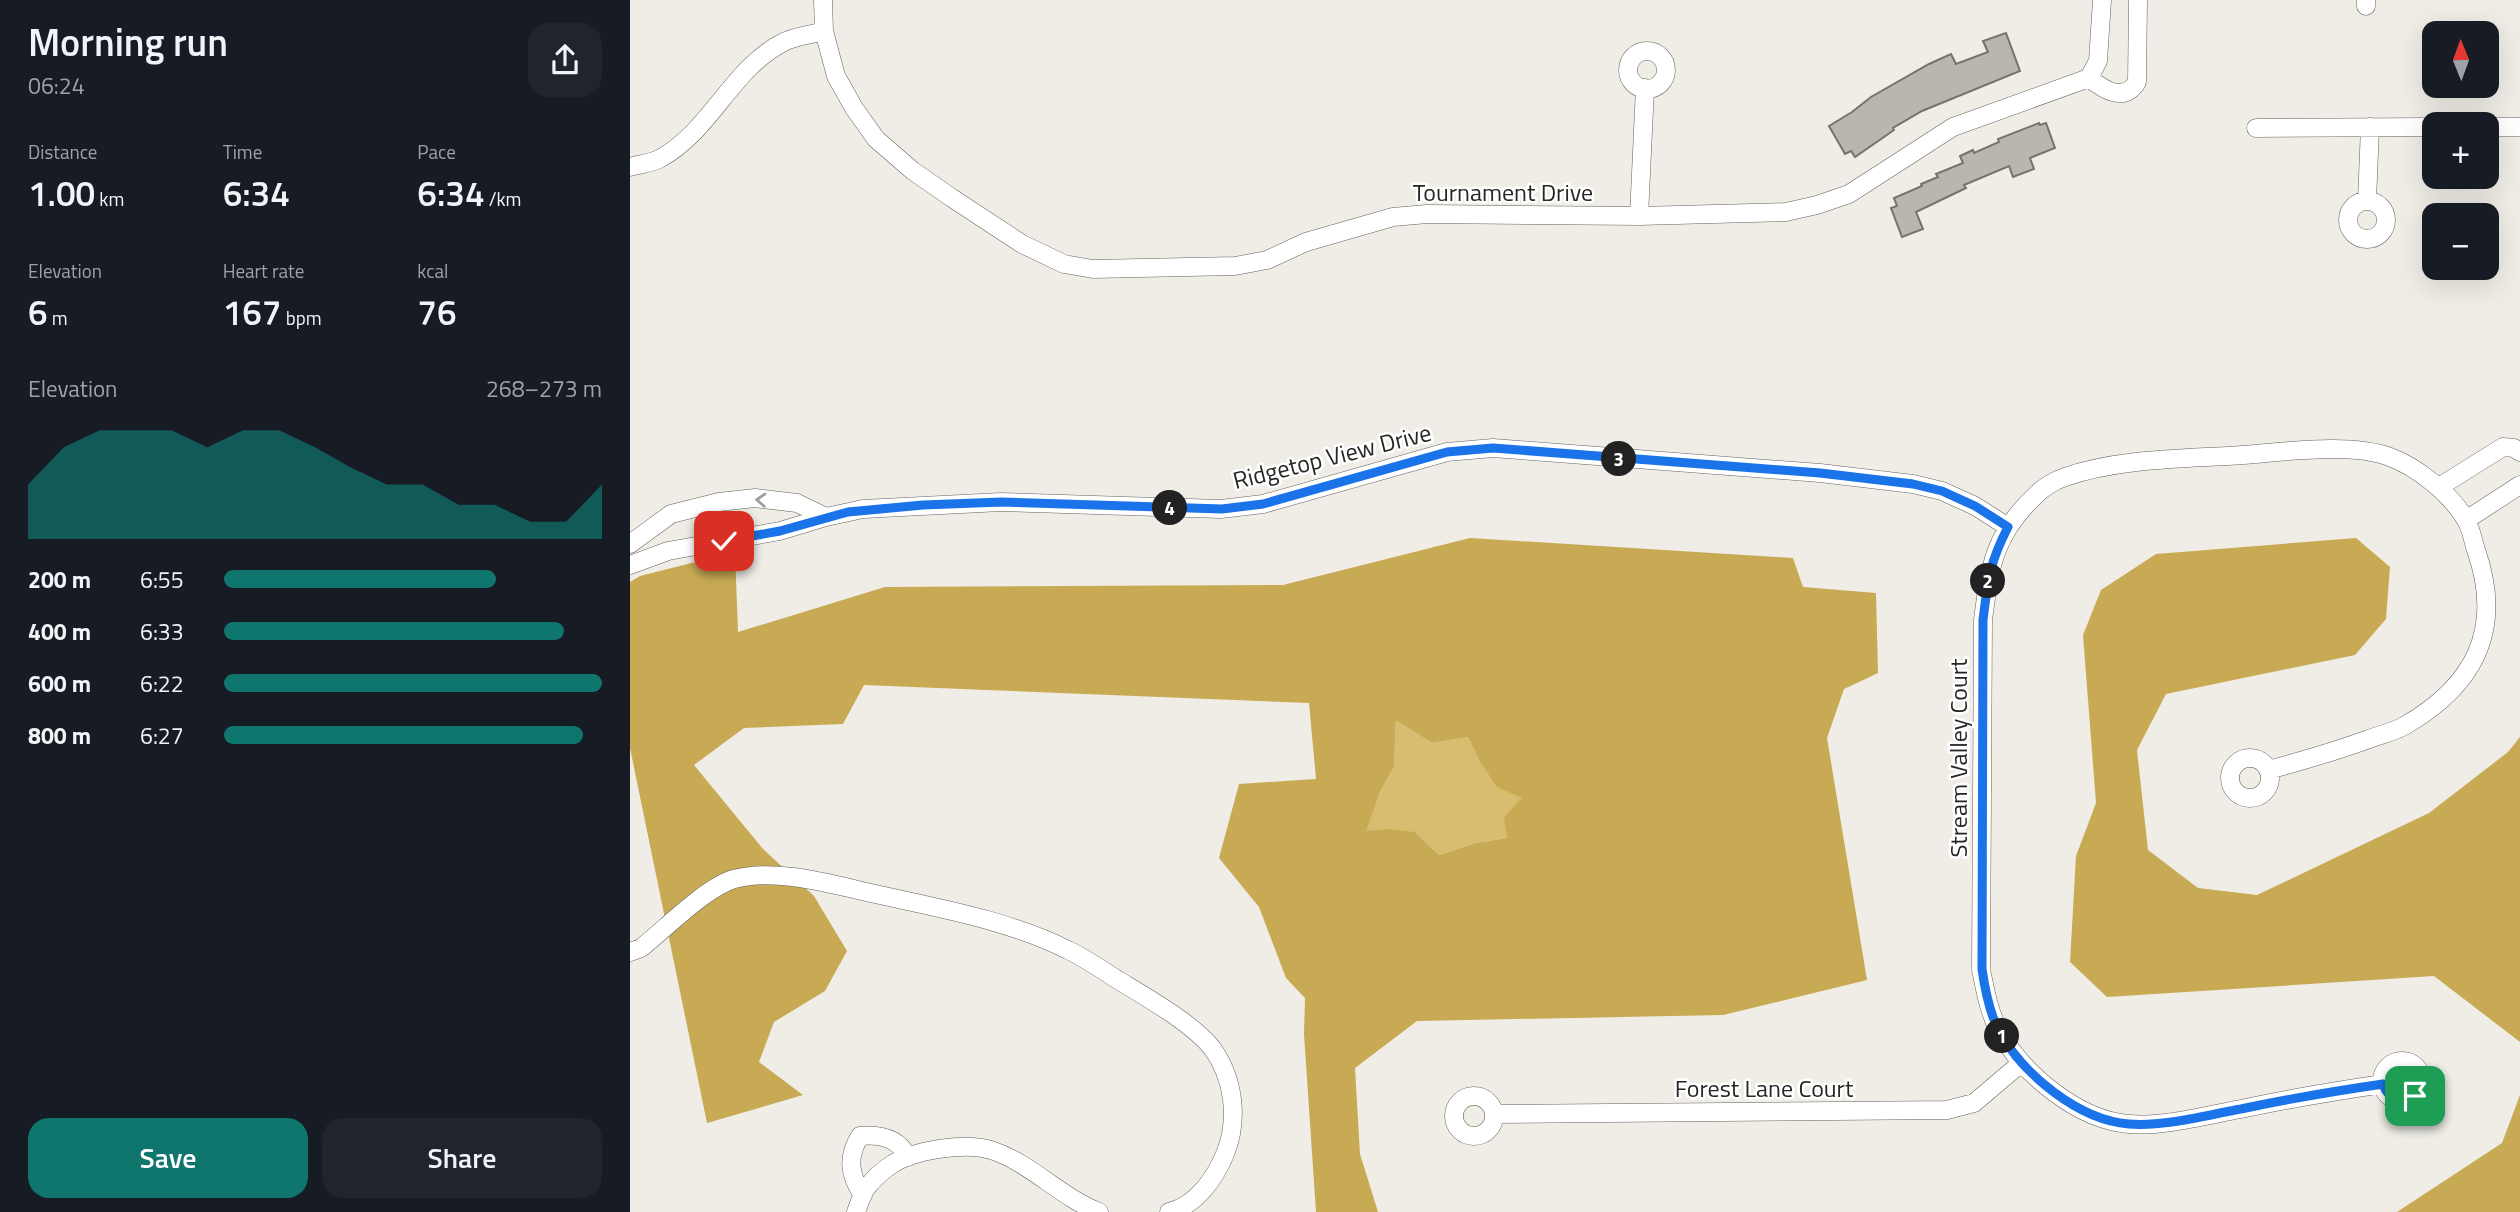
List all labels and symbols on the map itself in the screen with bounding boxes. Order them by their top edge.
north arrow [2422,21,2499,98]
street label: Tournament Drive [1413,174,1593,210]
street label: Ridgetop View Drive [1229,414,1435,498]
pin: 3 [1602,442,1636,476]
pin: 4 [1152,490,1188,526]
one-way arrow [756,492,767,507]
pin [694,511,754,571]
pin: 2 [1970,564,2006,598]
street label: Stream Valley Court [1940,658,1976,857]
pin: 1 [1984,1018,2020,1054]
pin [2385,1066,2445,1126]
street label: Forest Lane Court [1675,1070,1854,1106]

